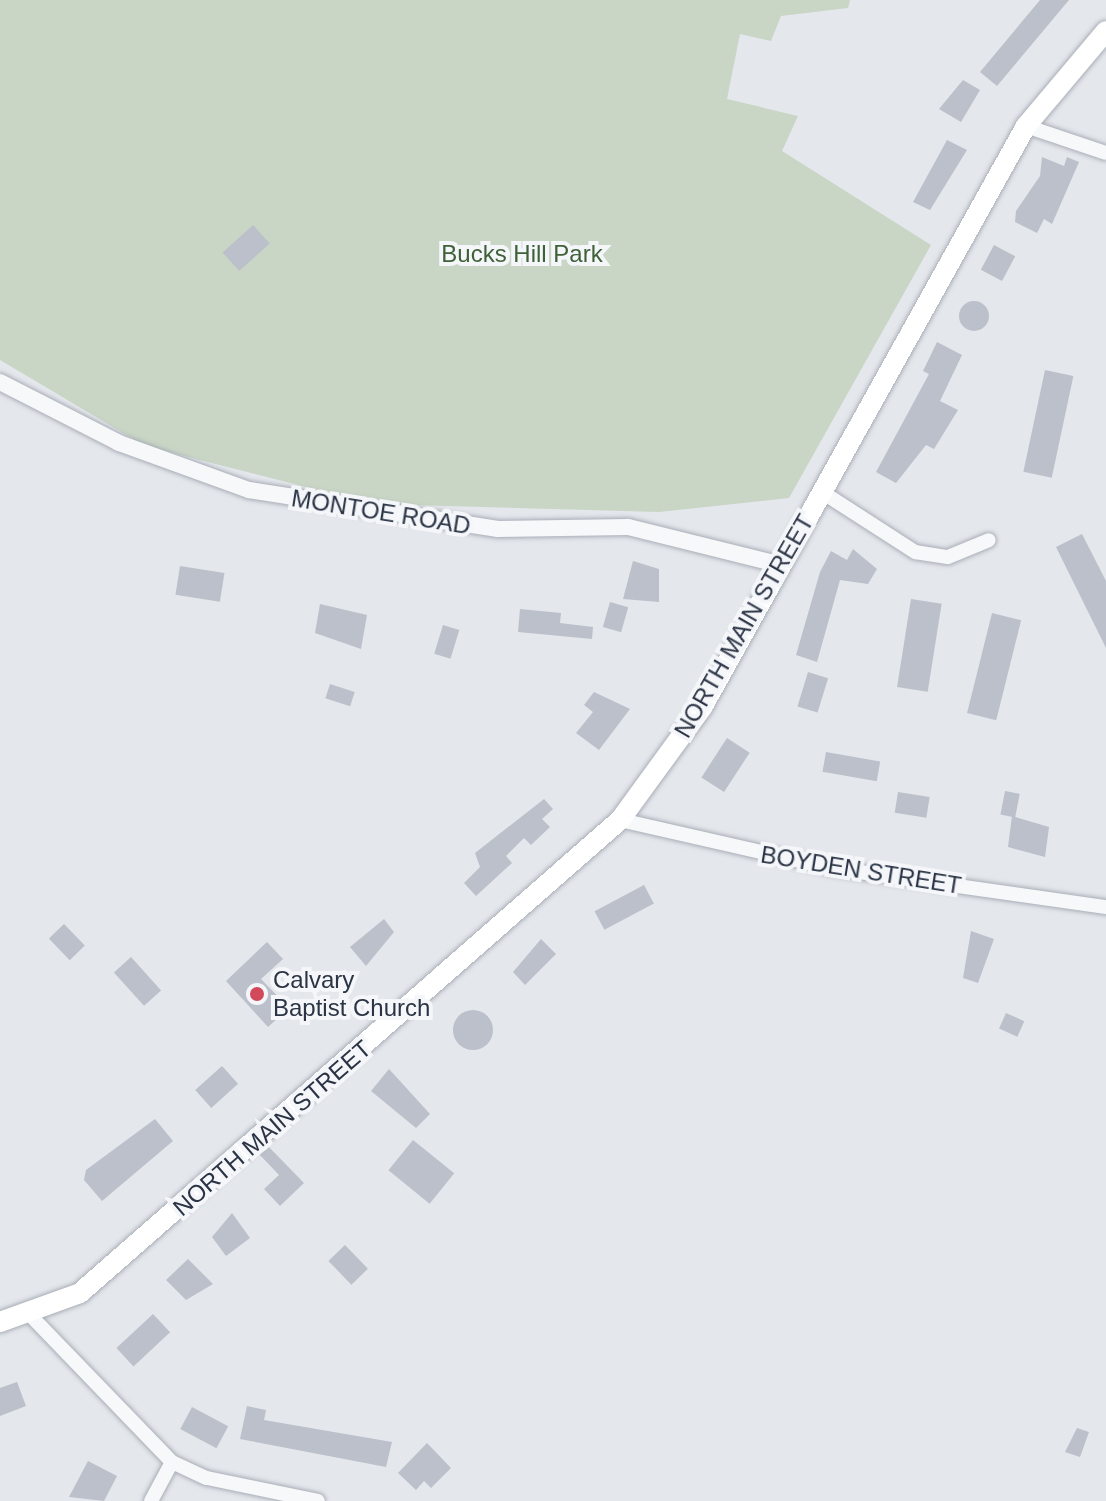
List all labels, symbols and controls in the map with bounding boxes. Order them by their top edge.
park label: Bucks Hill Park [441,240,603,268]
street label: MONTOE ROAD [289,484,473,540]
street label: NORTH MAIN STREET [668,509,820,743]
street label: BOYDEN STREET [759,840,963,900]
place label: Calvary Baptist Church [273,966,430,1022]
marker: Calvary Baptist Church [248,985,266,1003]
street label: NORTH MAIN STREET [167,1034,377,1222]

